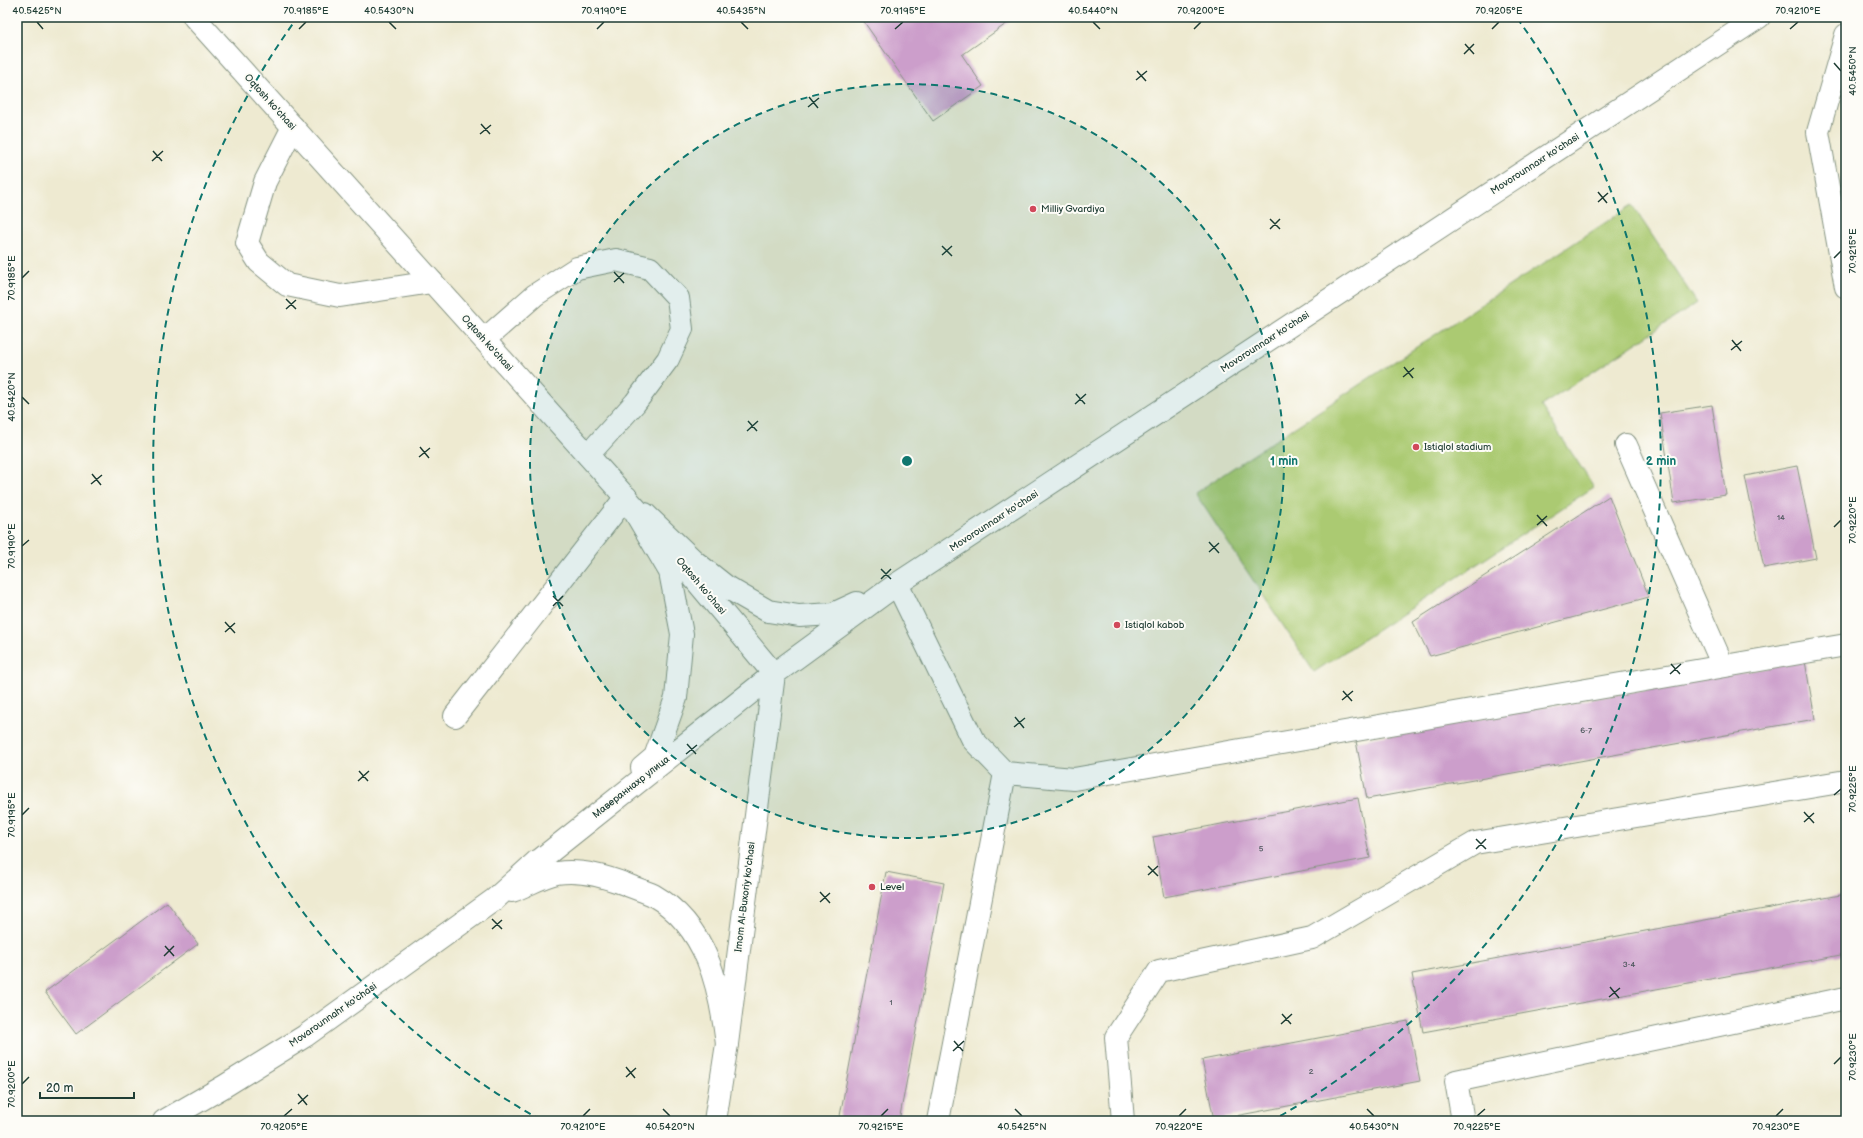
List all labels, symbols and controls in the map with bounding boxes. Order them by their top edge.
text: 40.5425°N [12,5,62,17]
text: 70.9185°E [283,5,329,17]
text: 40.5430°N [364,5,414,17]
text: 70.9190°E [581,5,627,17]
text: 40.5435°N [716,5,766,17]
text: 70.9195°E [881,5,926,17]
text: 40.5440°N [1068,5,1118,17]
text: 70.9200°E [1177,5,1225,17]
text: 70.9205°E [1475,5,1523,17]
text: 70.9210°E [1775,5,1821,17]
text: 40.5450°N [1847,46,1859,96]
street label: Oqtosh ko'chasi [242,72,298,132]
street label: Movorounnaxr ko'chasi [1488,131,1582,197]
place label: Milliy Gvardiya [1041,203,1105,215]
marker: Milliy Gvardiya [1028,204,1038,214]
text: 70.9215°E [1847,228,1859,273]
text: 70.9185°E [6,255,18,301]
street label: Movorounnaxr ko'chasi [1218,309,1312,375]
street label: Oqtosh ko'chasi [459,313,515,373]
text: 40.5420°N [6,372,18,422]
place label: Istiqlol stadium [1424,441,1491,453]
marker: Istiqlol stadium [1411,442,1421,452]
centre of rings [900,454,914,468]
text: 1 min [1270,454,1298,469]
text: 2 min [1646,454,1676,469]
street label: Movorounnaxr ko'chasi [947,488,1041,554]
text: 70.9220°E [1847,496,1859,544]
house number: 14 [1777,513,1785,522]
text: 70.9190°E [6,523,18,569]
street label: Oqtosh ko'chasi [674,555,728,617]
place label: Istiqlol kabob [1125,619,1185,631]
marker: Istiqlol kabob [1112,620,1122,630]
house number: 6-7 [1580,726,1592,735]
street label: Мавераннахр улица [590,753,672,821]
text: 70.9225°E [1847,765,1859,813]
text: 70.9195°E [6,792,18,837]
street label: Imom Al-Buxoriy ko'chasi [732,841,758,953]
house number: 5 [1259,844,1264,853]
place label: Level [880,881,904,893]
marker: Level [867,882,877,892]
house number: 3-4 [1623,960,1635,969]
street label: Movarounnahr ko'chasi [287,980,379,1050]
house number: 1 [889,998,893,1007]
text: 70.9230°E [1847,1033,1859,1081]
text: 70.9200°E [6,1060,18,1108]
house number: 2 [1309,1067,1314,1076]
scale bar [40,1074,134,1100]
text: 20 m [46,1081,73,1096]
text: 70.9205°E [260,1121,308,1133]
text: 70.9210°E [560,1121,606,1133]
text: 40.5420°N [645,1121,695,1133]
text: 70.9215°E [859,1121,904,1133]
text: 40.5425°N [997,1121,1047,1133]
text: 70.9220°E [1155,1121,1203,1133]
text: 40.5430°N [1349,1121,1399,1133]
text: 70.9225°E [1453,1121,1501,1133]
text: 70.9230°E [1752,1121,1800,1133]

